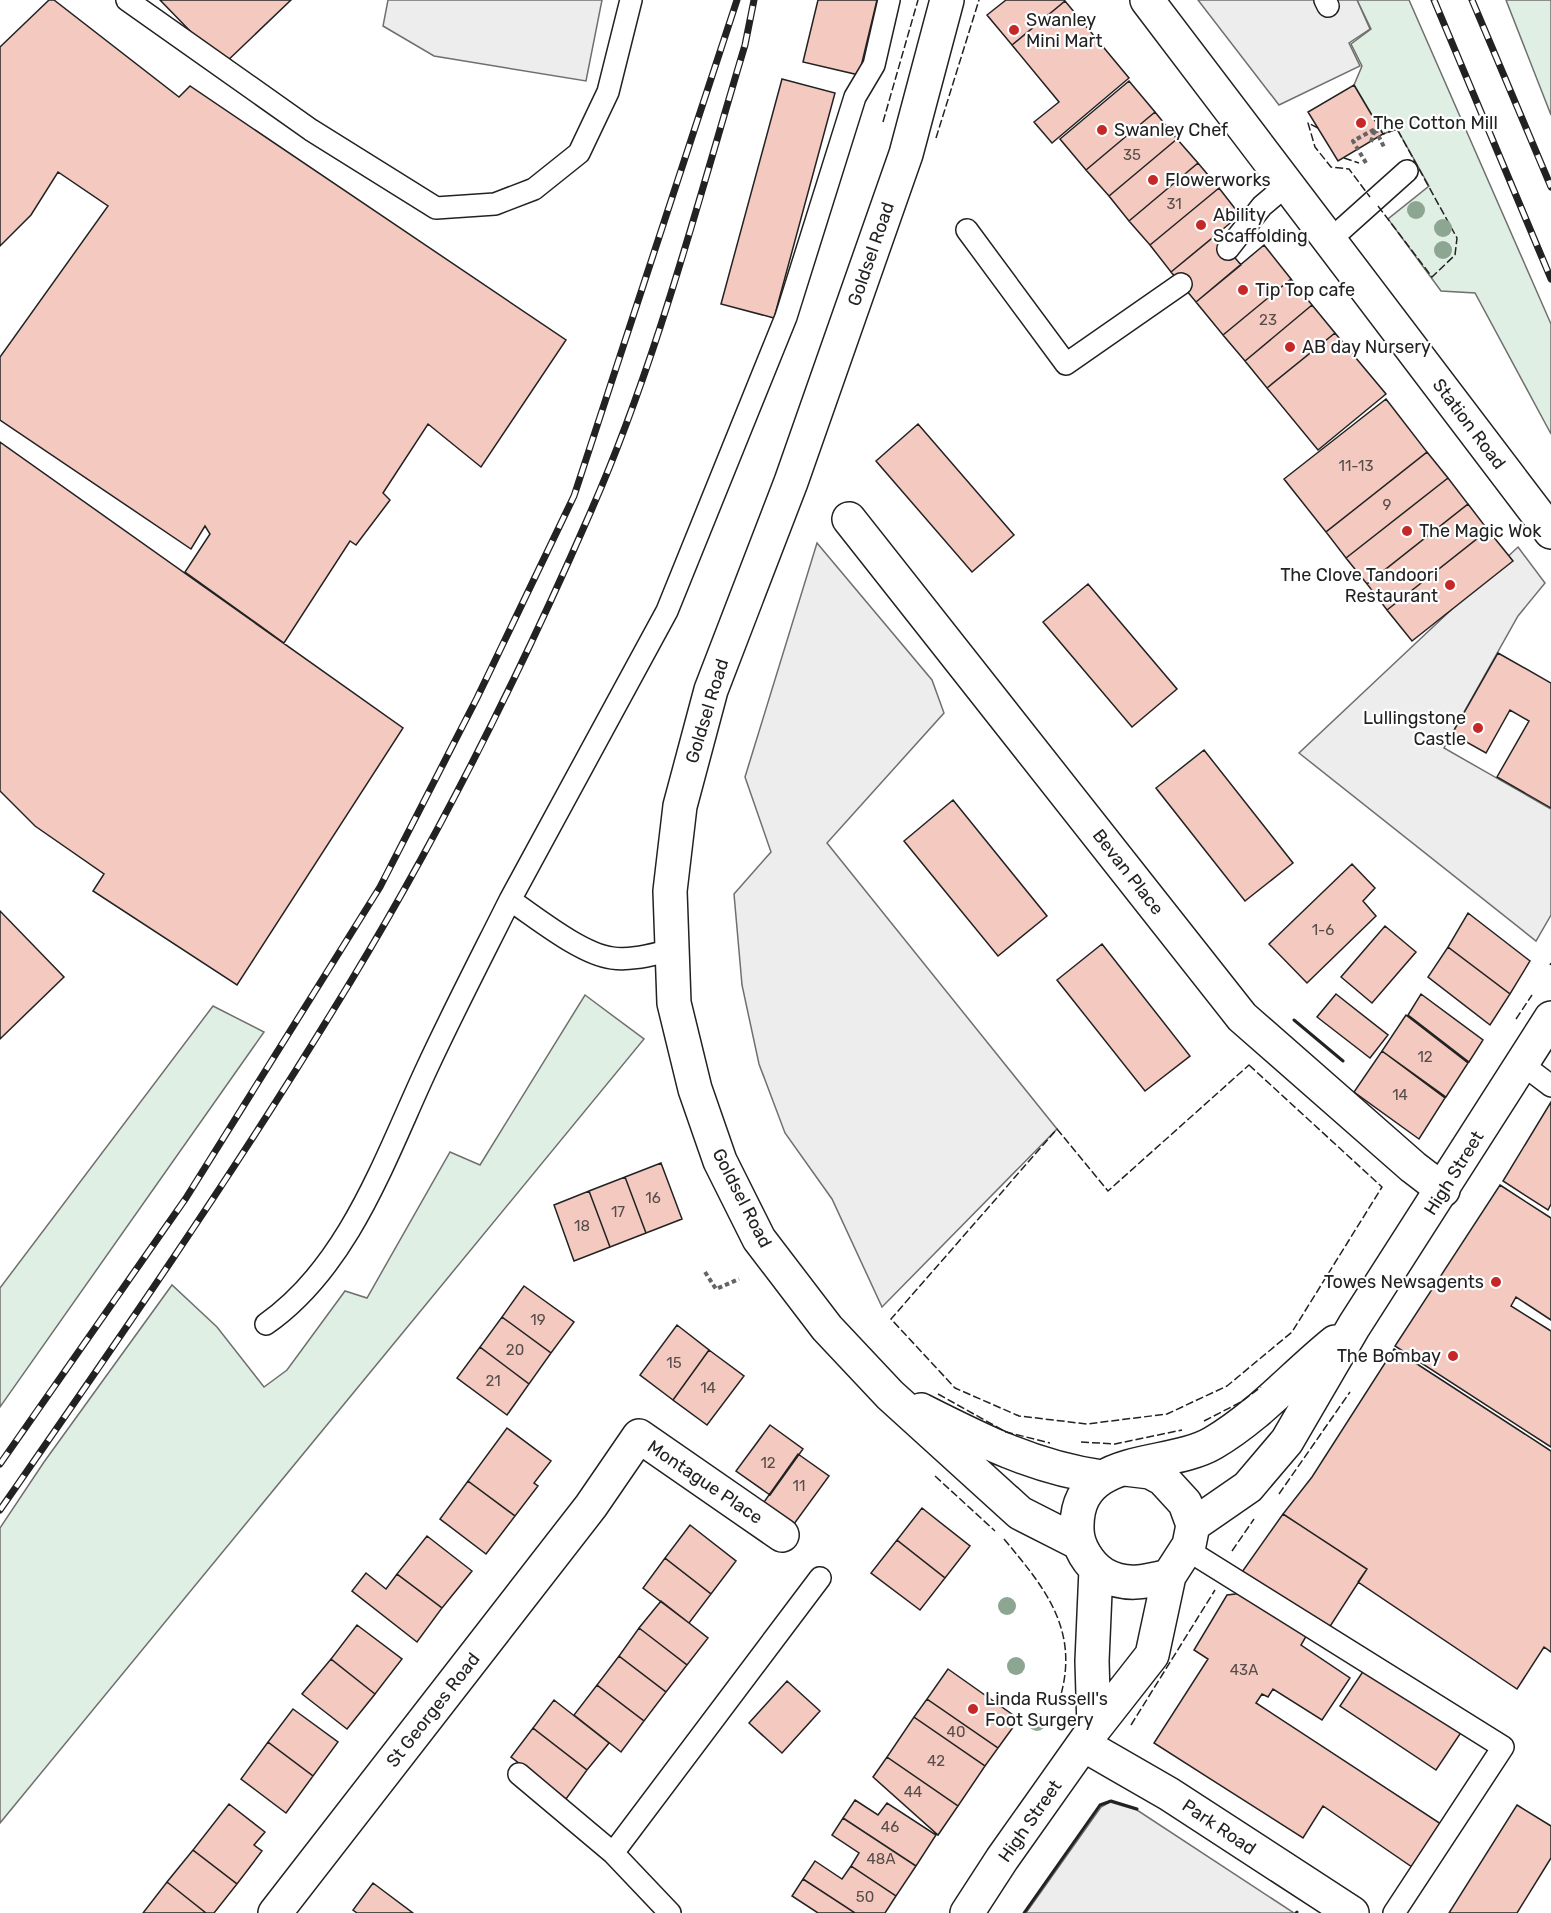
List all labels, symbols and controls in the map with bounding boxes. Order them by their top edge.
place label: Swanley Mini Mart [1026,9,1102,52]
marker: Swanley Mini Mart [1007,23,1021,37]
place label: The Cotton Mill [1373,112,1498,134]
marker: The Cotton Mill [1354,116,1368,130]
place label: Swanley Chef [1114,119,1228,141]
marker: Swanley Chef [1095,123,1109,137]
house number: 35 [1123,146,1141,164]
place label: Flowerworks [1165,169,1271,191]
marker: Flowerworks [1146,173,1160,187]
house number: 31 [1166,195,1182,213]
street label: Goldsel Road [843,199,899,309]
place label: Ability Scaffolding [1213,204,1308,247]
marker: Ability Scaffolding [1194,218,1208,232]
place label: Tip Top cafe [1255,279,1355,301]
marker: Tip Top cafe [1236,283,1250,297]
house number: 23 [1259,311,1277,329]
place label: AB day Nursery [1302,336,1431,358]
marker: AB day Nursery [1283,340,1297,354]
street label: Station Road [1428,374,1510,474]
house number: 11-13 [1339,457,1374,475]
house number: 9 [1383,496,1392,514]
place label: The Magic Wok [1419,520,1542,542]
marker: The Magic Wok [1400,524,1414,538]
place label: The Clove Tandoori Restaurant [1280,564,1438,607]
marker: The Clove Tandoori Restaurant [1443,578,1457,592]
street label: Goldsel Road [681,656,733,766]
place label: Lullingstone Castle [1363,707,1466,750]
marker: Lullingstone Castle [1471,721,1485,735]
street label: Bevan Place [1088,825,1168,919]
house number: 1-6 [1312,921,1334,939]
house number: 12 [1417,1048,1433,1066]
house number: 14 [1392,1086,1408,1104]
street label: High Street [1419,1127,1489,1219]
street label: Goldsel Road [708,1145,776,1251]
house number: 16 [645,1189,661,1207]
house number: 17 [611,1203,625,1221]
house number: 18 [574,1217,590,1235]
place label: Towes Newsagents [1324,1271,1484,1293]
marker: Towes Newsagents [1489,1275,1503,1289]
house number: 19 [530,1311,546,1329]
house number: 20 [506,1341,524,1359]
place label: The Bombay [1337,1345,1441,1367]
marker: The Bombay [1446,1349,1460,1363]
house number: 15 [666,1354,682,1372]
house number: 21 [485,1372,501,1390]
house number: 14 [700,1379,716,1397]
street label: Montague Place [643,1435,767,1529]
house number: 12 [760,1454,776,1472]
house number: 11 [793,1477,805,1495]
street label: St Georges Road [382,1648,484,1772]
house number: 43A [1230,1661,1258,1679]
place label: Linda Russell's Foot Surgery [985,1688,1108,1731]
marker: Linda Russell's Foot Surgery [966,1702,980,1716]
house number: 40 [947,1723,965,1741]
house number: 42 [927,1752,945,1770]
street label: High Street [994,1776,1066,1866]
house number: 44 [904,1783,922,1801]
street label: Park Road [1178,1794,1260,1860]
house number: 46 [881,1818,899,1836]
house number: 48A [867,1850,895,1868]
house number: 50 [856,1888,874,1906]

